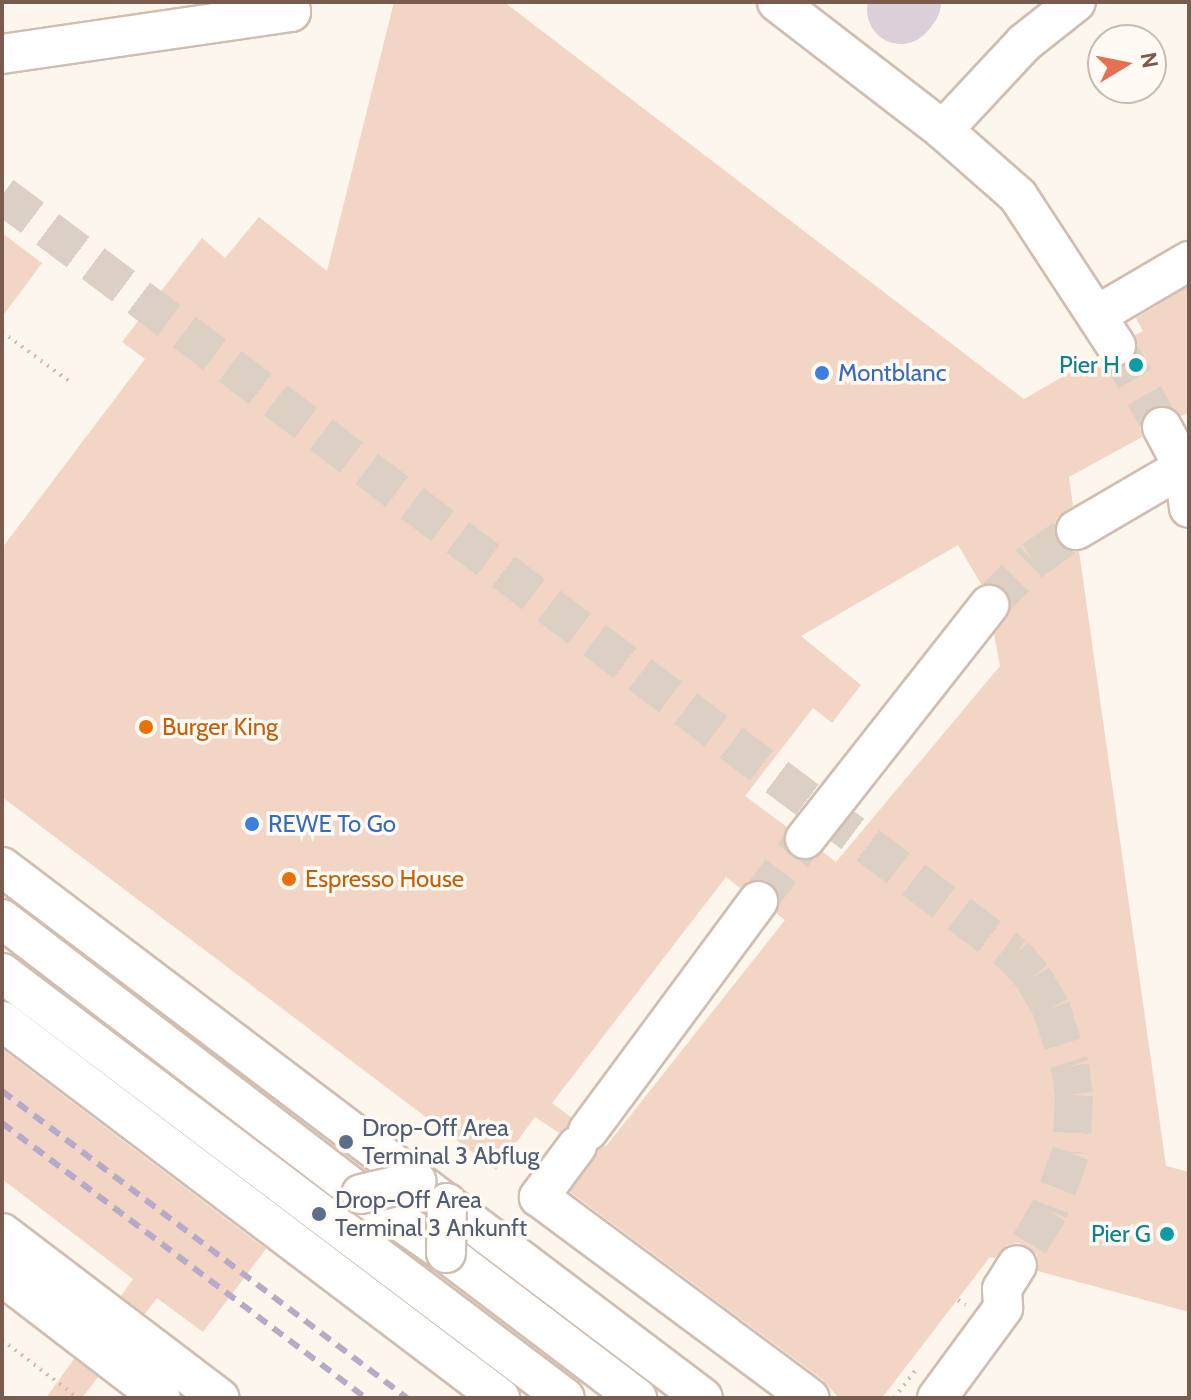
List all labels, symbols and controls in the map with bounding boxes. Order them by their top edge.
north arrow [1087,24,1167,104]
text: N [1135,50,1164,70]
place label: Pier H [1059,351,1120,379]
marker: Pier H [1127,356,1145,374]
place label: Montblanc [838,359,947,387]
marker: Montblanc [813,364,831,382]
place label: Burger King [162,713,278,741]
marker: Burger King [137,718,155,736]
place label: REWE To Go [268,810,396,838]
marker: REWE To Go [243,815,261,833]
place label: Espresso House [305,865,464,893]
marker: Espresso House [280,870,298,888]
place label: Drop-Off Area Terminal 3 Abflug [362,1114,539,1170]
marker: Drop-Off Area Terminal 3 Abflug [337,1133,355,1151]
place label: Drop-Off Area Terminal 3 Ankunft [335,1186,527,1242]
marker: Drop-Off Area Terminal 3 Ankunft [310,1205,328,1223]
place label: Pier G [1091,1220,1151,1248]
marker: Pier G [1158,1225,1176,1243]

